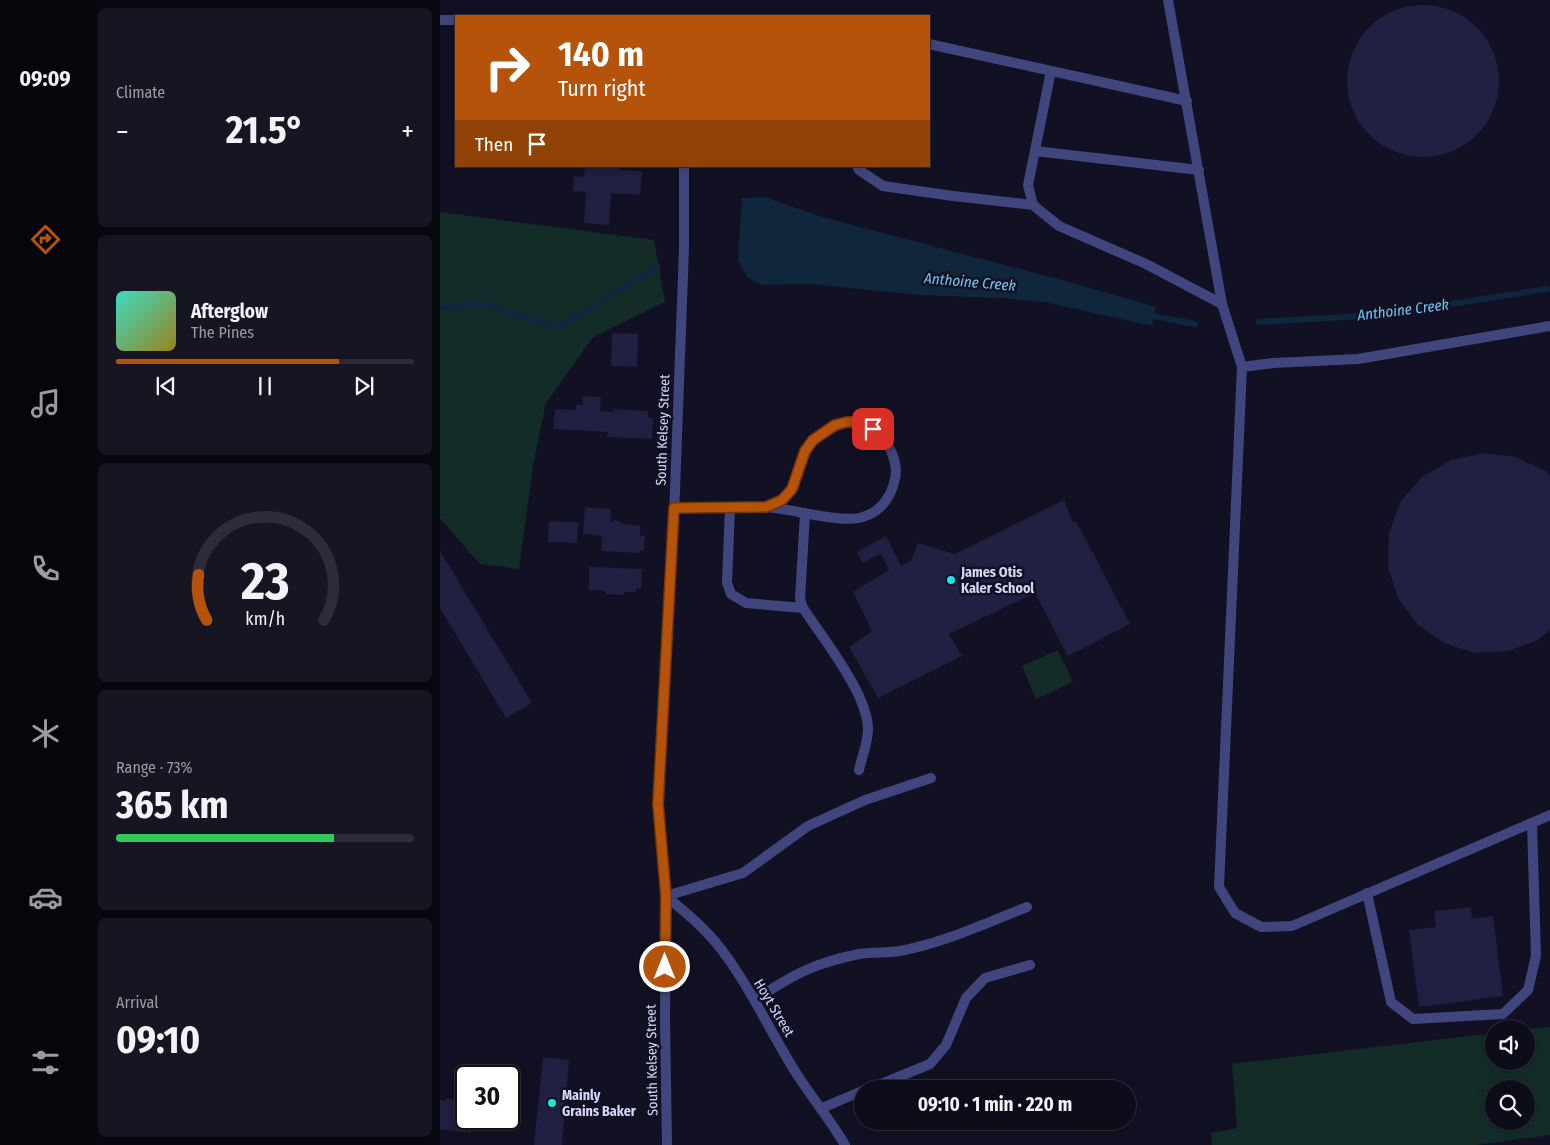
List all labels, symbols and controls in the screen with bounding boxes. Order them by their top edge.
text: 140 m [558,33,644,75]
icon: right [475,35,540,100]
text: 09:09 [19,65,71,92]
text: Turn right [558,75,646,102]
text: Climate [116,83,165,102]
text: 21.5° [226,107,304,153]
text: − [116,115,129,148]
text: + [401,115,414,148]
icon: arrive [523,130,551,158]
text: Then [475,133,513,156]
icon: directions [28,222,63,257]
water label: Anthoine Creek [922,269,1017,295]
water label: Anthoine Creek [1355,295,1450,325]
text: Afterglow [191,300,268,323]
text: The Pines [191,323,254,342]
icon: previous [152,372,180,400]
icon: pause [251,372,279,400]
icon: next [350,372,378,400]
street label: South Kelsey Street [653,374,673,486]
icon: music [28,386,63,421]
pin [852,408,894,450]
icon: arrive [859,415,887,443]
text: 23 [240,550,289,613]
icon: phone [28,551,63,586]
place label: James Otis Kaler School [960,564,1034,597]
marker: James Otis Kaler School [945,574,957,586]
text: km/h [245,608,285,630]
icon: climate [28,716,63,751]
text: Range · 73% [116,758,192,777]
text: 365 km [116,782,229,828]
icon: car [28,880,63,915]
position arrow [638,940,690,992]
street label: Hoyt Street [750,976,798,1040]
text: Arrival [116,993,158,1012]
street label: South Kelsey Street [643,1004,661,1116]
text: 09:10 [116,1017,200,1063]
map controls [1485,1020,1535,1130]
button: sound [1485,1020,1535,1070]
icon: filters [28,1045,63,1080]
speed limit sign: 30 [455,1065,520,1130]
button: search [1485,1080,1535,1130]
place label: Mainly Grains Baker [562,1087,637,1120]
text: 09:10 · 1 min · 220 m [918,1093,1072,1116]
marker: Mainly Grains Baker [546,1097,558,1109]

